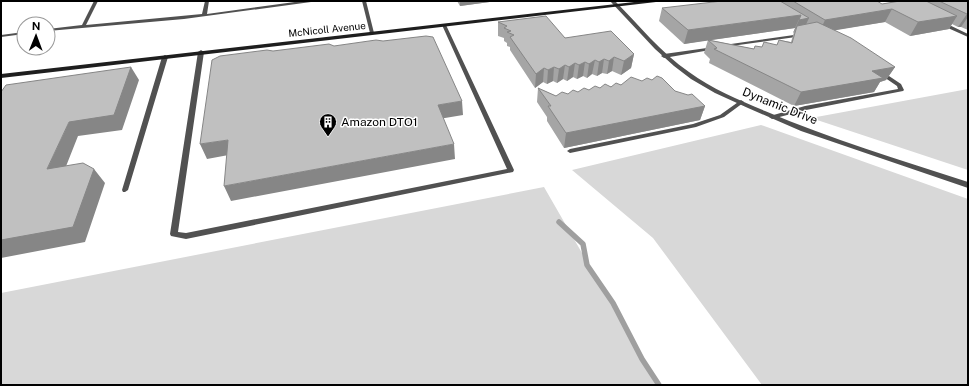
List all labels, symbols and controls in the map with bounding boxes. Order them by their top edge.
north arrow [16,16,56,56]
street label: McNicoll Avenue [288,19,367,39]
text: N [32,20,41,32]
street label: Dynamic Drive [740,85,820,127]
building icon: Amazon DTO1 [318,112,338,137]
place label: Amazon DTO1 [341,115,418,129]

